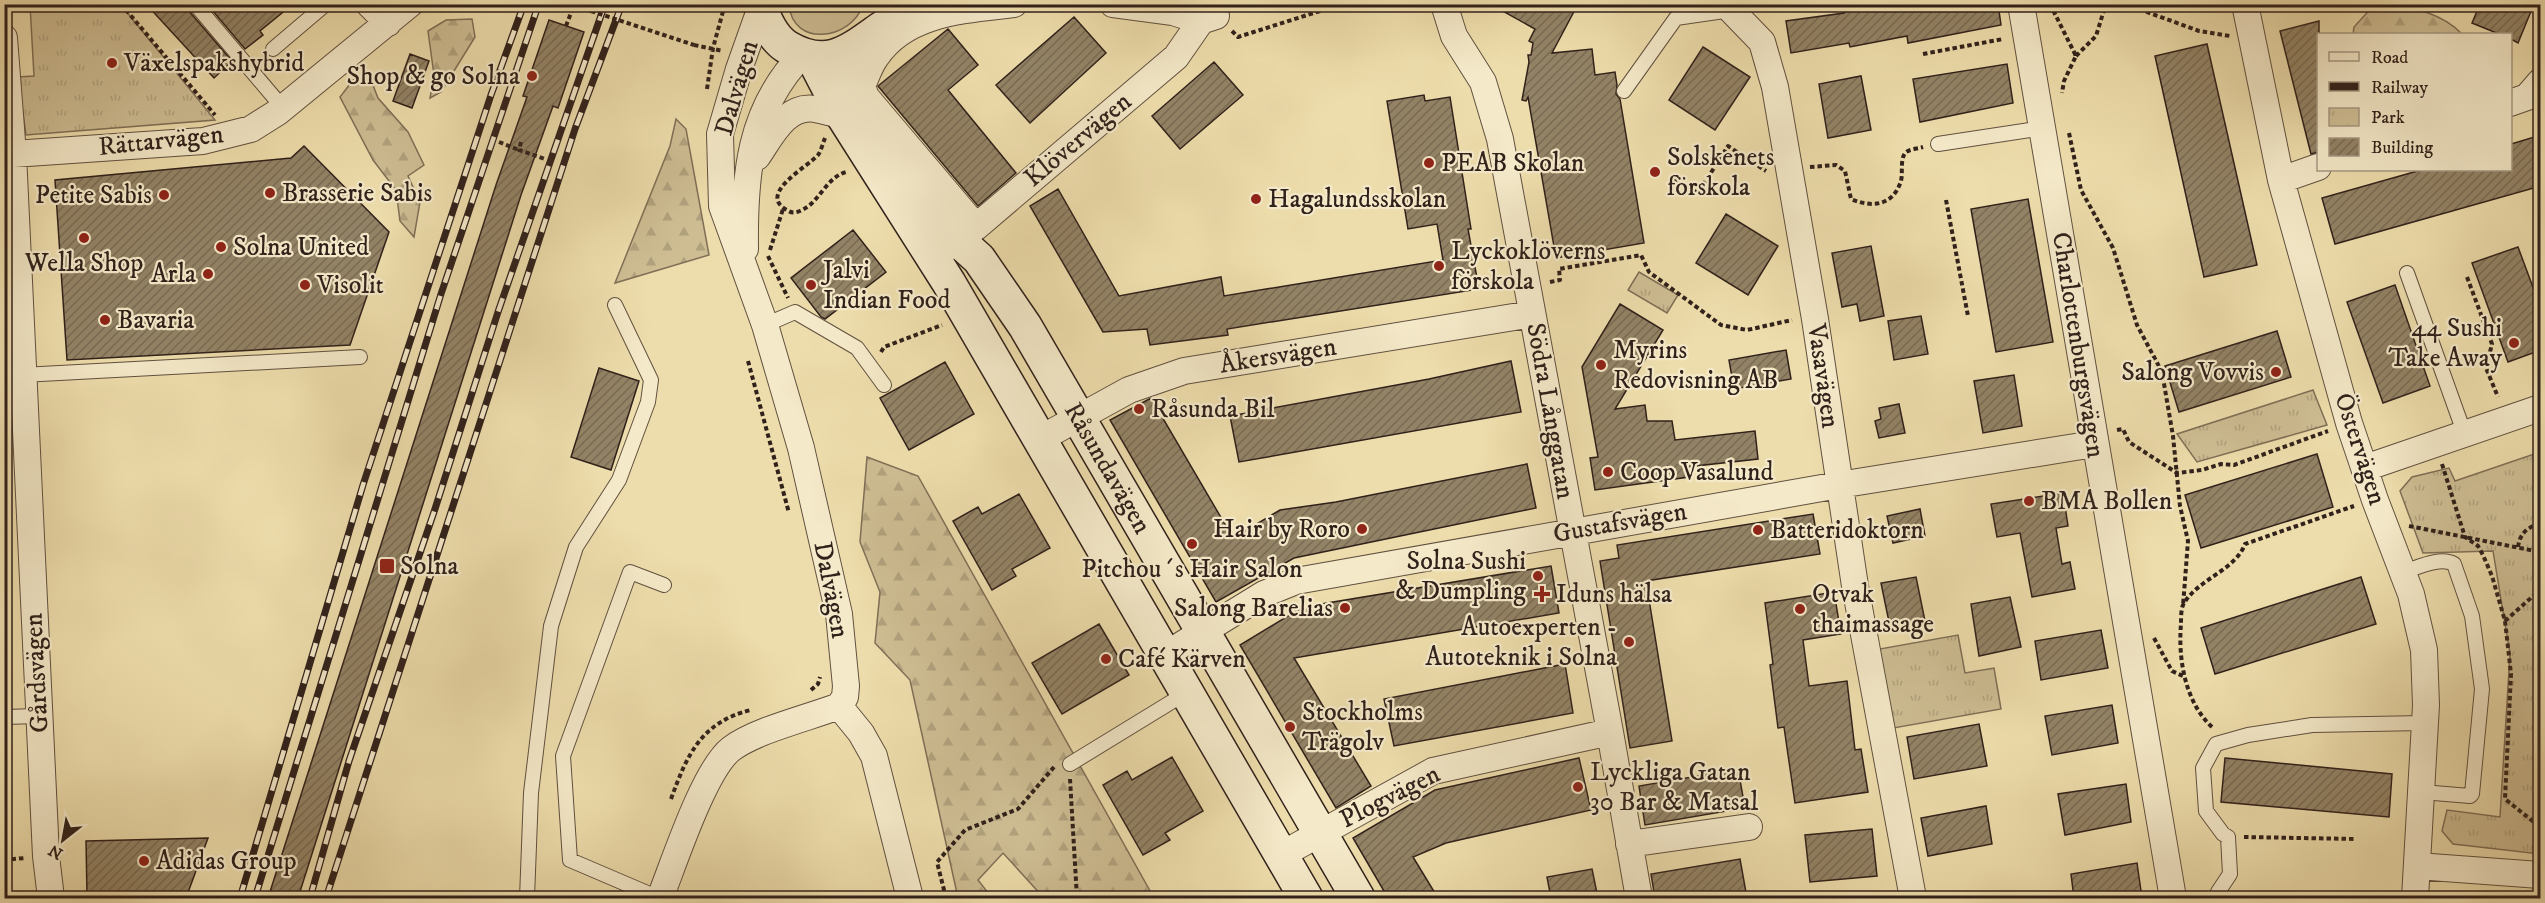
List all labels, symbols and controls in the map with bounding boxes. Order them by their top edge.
legend [2317,33,2512,171]
street label: Dalvägen [708,36,766,139]
place label: Växelspakshybrid [123,47,304,80]
text: Road [2371,47,2408,69]
marker: Växelspakshybrid [105,56,119,70]
place label: Shop & go Solna [346,60,520,93]
marker: Shop & go Solna [525,69,539,83]
text: Railway [2371,77,2429,99]
street label: Klövervägen [1017,85,1139,195]
text: Park [2371,107,2405,129]
street label: Rättarvägen [97,118,226,164]
text: Building [2371,137,2433,159]
place label: Solskenets förskola [1667,141,1774,204]
place label: PEAB Skolan [1441,147,1585,180]
marker: PEAB Skolan [1422,156,1436,170]
marker: Solskenets förskola [1648,165,1662,179]
place label: Brasserie Sabis [282,177,432,210]
place label: Petite Sabis [35,179,152,212]
place label: Hagalundsskolan [1268,183,1447,216]
marker: Brasserie Sabis [263,186,277,200]
marker: Petite Sabis [157,188,171,202]
marker: Hagalundsskolan [1249,192,1263,206]
street label: Charlottenburgsvägen [2044,230,2112,461]
marker: Wella Shop [77,231,91,245]
place label: Solna United [233,231,369,264]
place label: Lyckoklöverns förskola [1451,235,1605,298]
marker: Solna United [214,240,228,254]
place label: Wella Shop [24,247,143,280]
place label: Jalvi Indian Food [821,254,950,317]
place label: Arla [151,258,196,291]
marker: Lyckoklöverns förskola [1432,259,1446,273]
marker: Arla [201,267,215,281]
place label: Visolit [316,269,384,302]
marker: Visolit [298,278,312,292]
marker: Jalvi Indian Food [804,278,818,292]
place label: Bavaria [117,304,194,337]
place label: 44 Sushi Take Away [2389,312,2503,375]
marker: Bavaria [98,313,112,327]
street label: Södra Långgatan [1518,320,1582,502]
street label: Vasavägen [1799,321,1847,431]
street label: Åkersvägen [1217,329,1339,382]
place label: Myrins Redovisning AB [1613,334,1779,397]
marker: 44 Sushi Take Away [2507,336,2521,350]
place label: Salong Vovvis [2121,356,2264,389]
marker: Myrins Redovisning AB [1594,358,1608,372]
marker: Salong Vovvis [2269,365,2283,379]
street label: Östervägen [2326,389,2394,510]
place label: Råsunda Bil [1151,393,1275,426]
street label: Råsundavägen [1057,396,1159,540]
marker: Råsunda Bil [1132,402,1146,416]
place label: Coop Vasalund [1620,456,1774,489]
marker: Coop Vasalund [1601,465,1615,479]
place label: BMA Bollen [2041,485,2173,518]
marker: BMA Bollen [2022,494,2036,508]
street label: Gustafsvägen [1551,495,1690,551]
place label: Hair by Roro [1213,513,1350,546]
place label: Batteridoktorn [1770,514,1924,547]
marker: Hair by Roro [1355,522,1369,536]
marker: Batteridoktorn [1751,523,1765,537]
marker: Pitchou´s Hair Salon [1185,537,1199,551]
street label: Dalvägen [805,539,857,641]
place label: Solna Sushi & Dumpling [1395,545,1526,608]
place label: Solna [400,550,459,583]
place label: Pitchou´s Hair Salon [1081,553,1303,586]
marker: Solna [378,557,396,575]
marker: Solna Sushi & Dumpling [1531,569,1545,583]
place label: Iduns hälsa [1556,578,1672,611]
place label: Otvak thaimassage [1812,578,1934,641]
marker: Iduns hälsa [1533,585,1551,603]
place label: Salong Barelias [1174,592,1333,625]
marker: Salong Barelias [1338,601,1352,615]
marker: Otvak thaimassage [1793,602,1807,616]
place label: Autoexperten - Autoteknik i Solna [1425,611,1617,674]
street label: Gårdsvägen [17,612,57,734]
marker: Autoexperten - Autoteknik i Solna [1622,635,1636,649]
place label: Café Kärven [1118,643,1246,676]
marker: Café Kärven [1099,652,1113,666]
place label: Stockholms Trägolv [1302,696,1423,759]
marker: Stockholms Trägolv [1283,720,1297,734]
place label: Lyckliga Gatan 30 Bar & Matsal [1590,756,1758,819]
street label: Plogvägen [1334,758,1446,836]
marker: Lyckliga Gatan 30 Bar & Matsal [1571,780,1585,794]
north arrow [33,810,93,870]
text: N [45,840,67,864]
place label: Adidas Group [156,845,297,878]
marker: Adidas Group [137,854,151,868]

